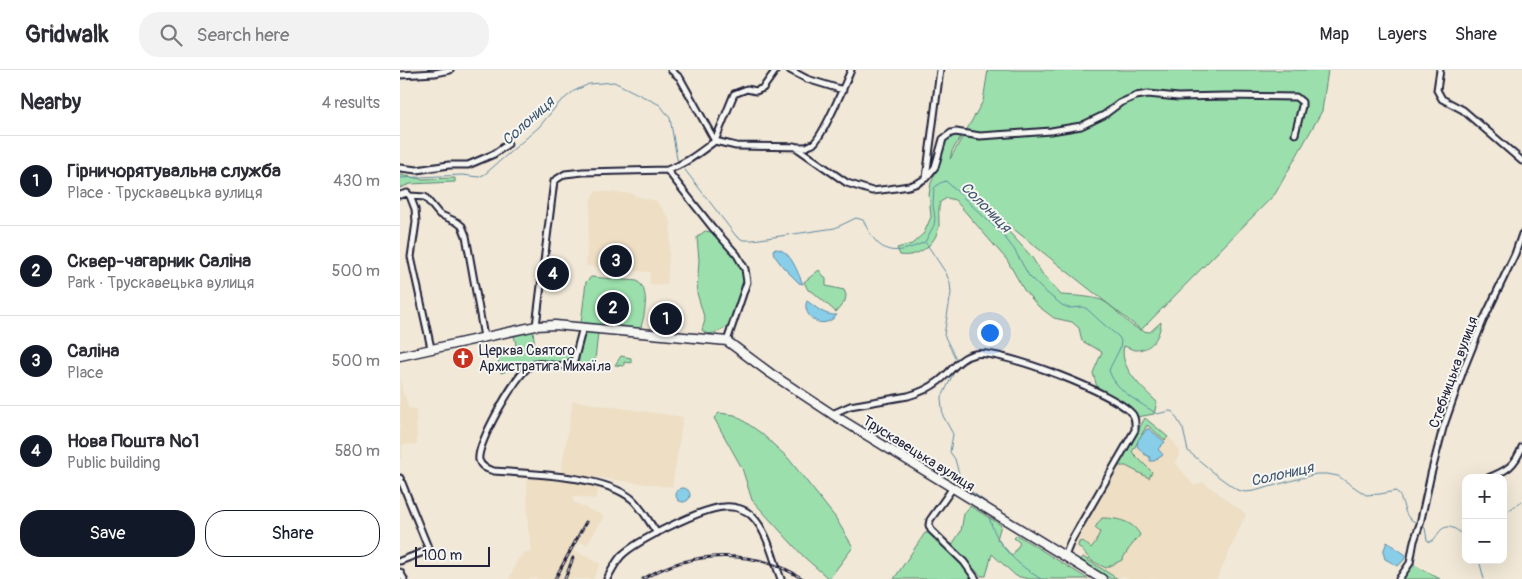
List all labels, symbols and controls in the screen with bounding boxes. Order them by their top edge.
search box [139,12,489,57]
text: Gridwalk [25,20,109,49]
icon: search [157,21,185,49]
text: Search here [197,23,289,47]
text: Map [1320,23,1349,46]
text: Layers [1377,23,1427,46]
text: Share [1455,23,1497,46]
text: Nearby [20,89,81,116]
water label: Солониця [498,92,560,150]
text: 4 results [322,93,380,113]
text: Гірничорятувальна служба [67,159,281,183]
text: 1 [33,171,39,191]
text: 430 m [333,171,380,191]
water label: Солониця [956,178,1016,238]
text: Place · Трускавецька вулиця [67,183,262,203]
pin: 3 [600,242,632,280]
text: Сквер-чагарник Саліна [67,249,251,273]
pin: 4 [537,255,569,293]
text: 2 [32,261,40,281]
text: 500 m [332,261,380,281]
text: Park · Трускавецька вулиця [67,273,254,293]
pin: 2 [597,289,629,327]
pin: 1 [650,300,682,338]
street label: Стебницька вулиця [1425,314,1482,430]
your location [977,320,1003,346]
text: Саліна [67,339,119,363]
place label: Церква Святого Архистратига Михаїла [479,342,611,375]
church icon: Церква Святого Архистратига Михаїла [451,346,475,370]
text: 3 [32,351,40,371]
text: 500 m [332,351,380,371]
text: Place [67,363,103,383]
street label: Трускавецька вулиця [860,412,978,495]
text: Нова Пошта №1 [67,429,200,453]
text: 4 [31,441,41,461]
text: 580 m [335,441,380,461]
text: Public building [67,453,160,473]
water label: Солониця [1249,458,1317,491]
map controls [1462,474,1507,564]
button: + [1462,474,1507,519]
button: Save [20,510,195,557]
button: Share [205,510,380,557]
button: − [1462,519,1507,564]
scale bar [415,544,490,567]
text: 100 m [422,547,462,564]

